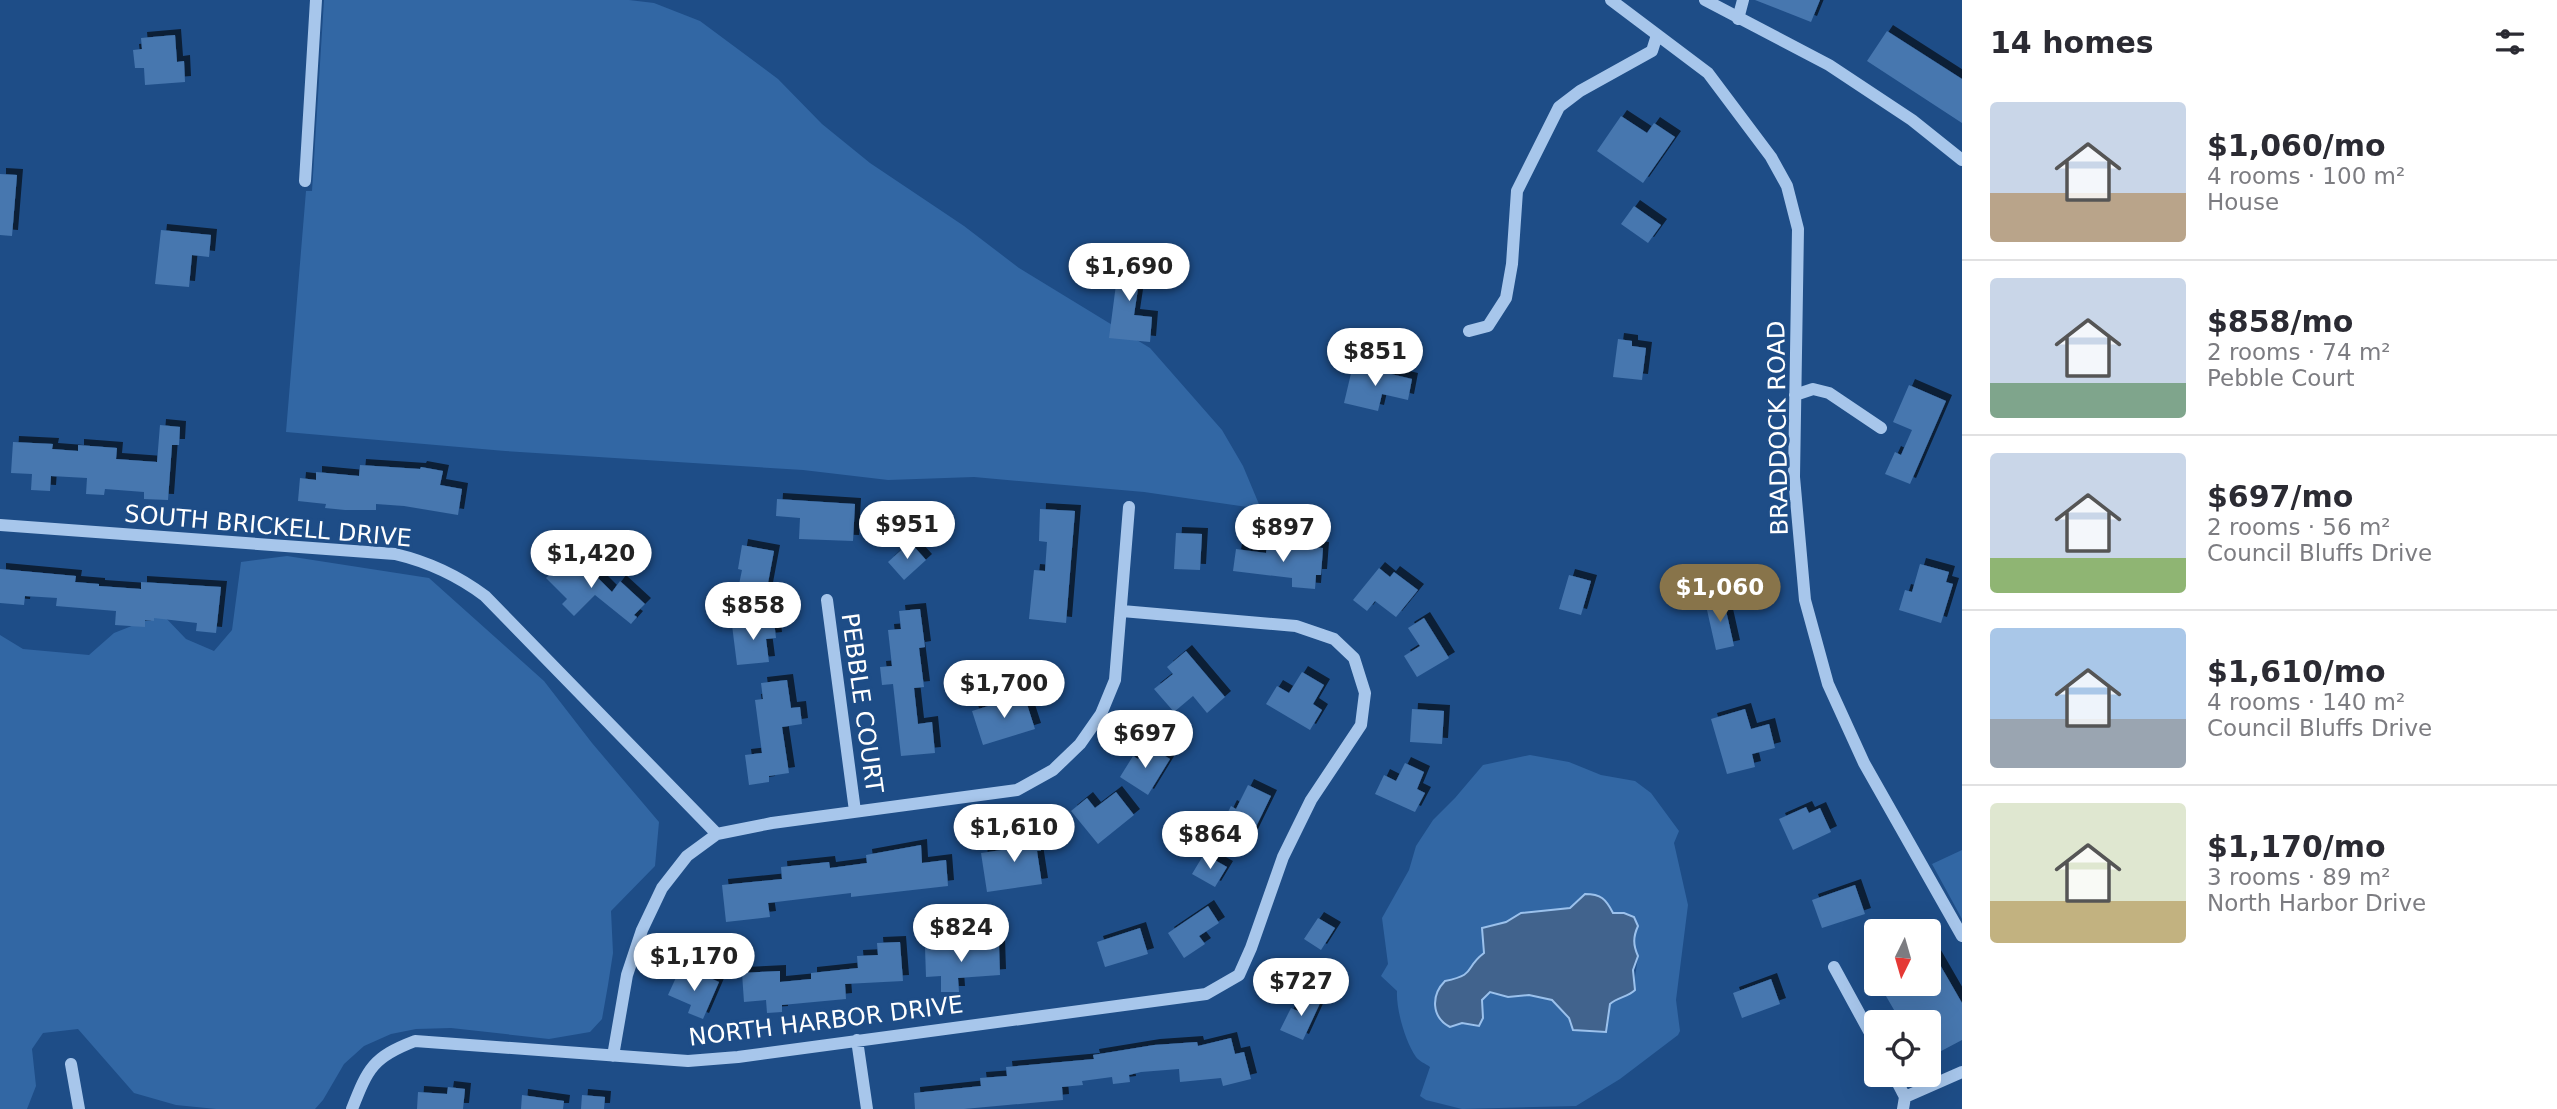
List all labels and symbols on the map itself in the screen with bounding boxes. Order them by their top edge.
pin: $1,690 [1072,244,1186,303]
street label: BRADDOCK ROAD [1762,320,1794,536]
pin: $851 [1334,328,1416,388]
street label: SOUTH BRICKELL DRIVE [123,499,413,553]
pin: $951 [866,502,948,561]
pin: $897 [1242,504,1324,564]
pin: $1,420 [534,530,648,590]
pin: $1,060 [1663,564,1777,624]
pin: $858 [712,582,794,642]
street label: PEBBLE COURT [836,611,889,795]
pin: $1,700 [947,660,1061,720]
pin: $697 [1104,710,1186,770]
pin: $1,610 [957,804,1071,864]
pin: $864 [1169,812,1251,871]
pin: $824 [920,904,1002,964]
north arrow [1864,919,1941,996]
pin: $1,170 [637,934,751,993]
pin: $727 [1260,958,1342,1018]
street label: NORTH HARBOR DRIVE [687,990,965,1052]

